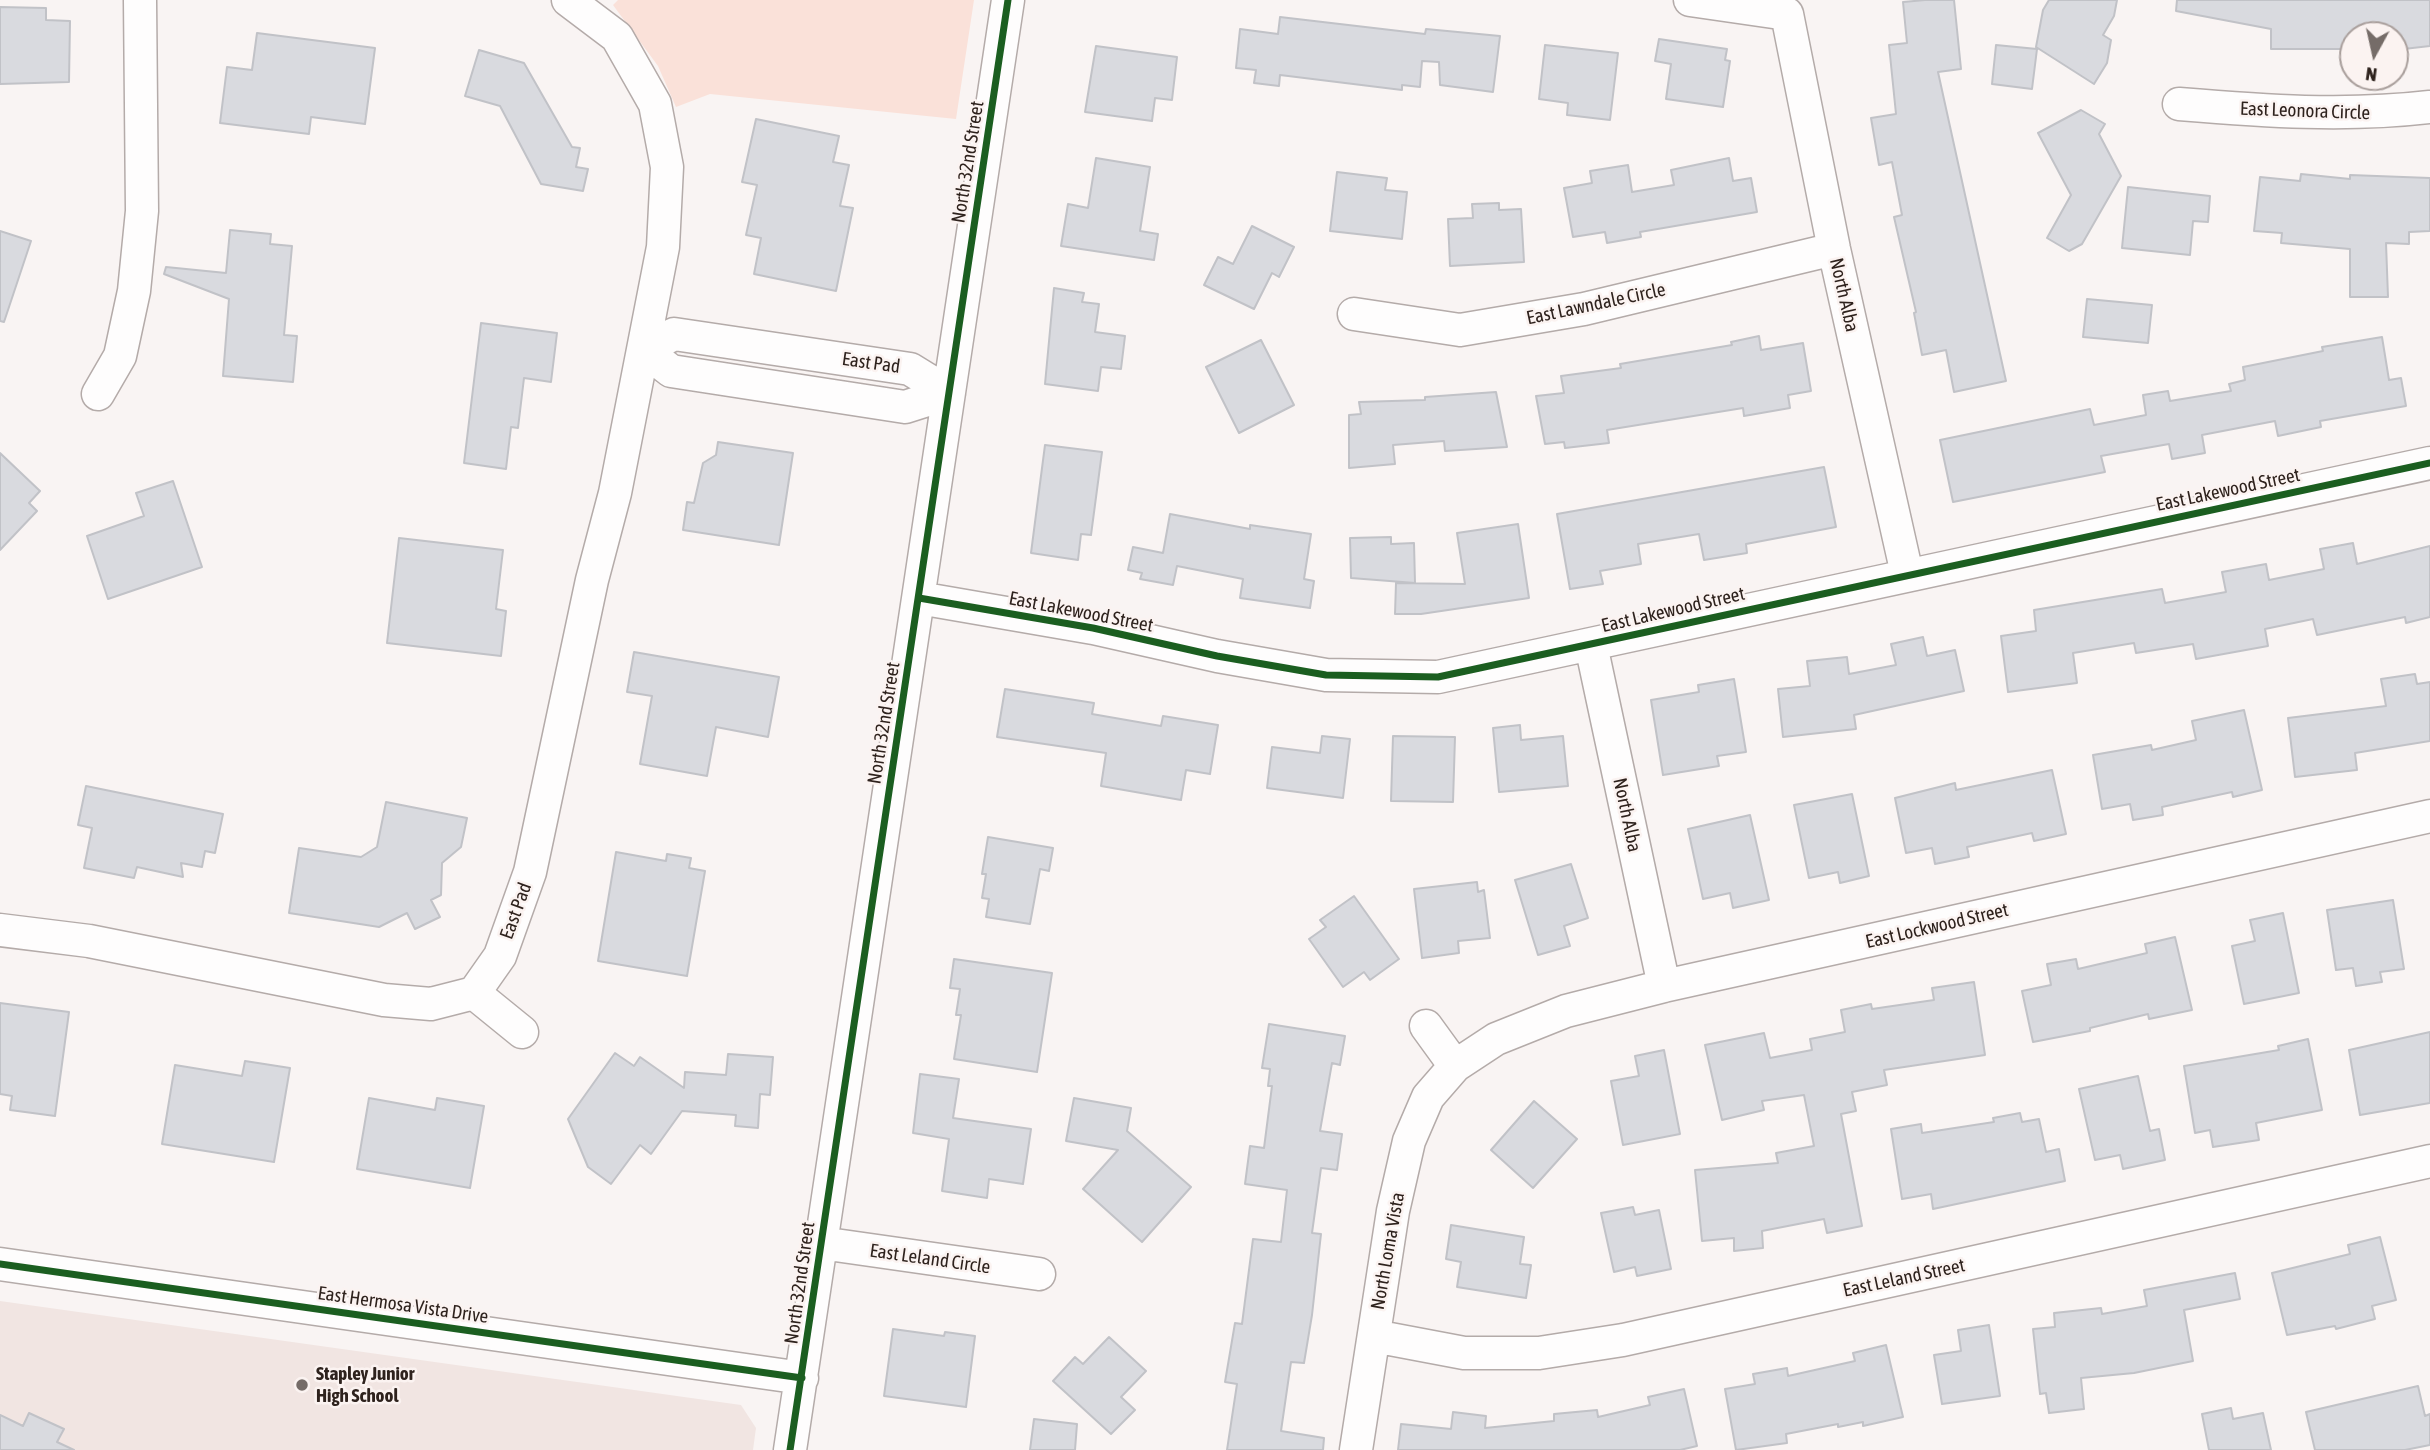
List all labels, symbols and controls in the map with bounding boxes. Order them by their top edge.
north arrow [2339,21,2409,91]
text: N [2364,63,2378,86]
street label: East Leonora Circle [2239,97,2371,125]
street label: North 32nd Street [947,99,989,225]
street label: North Alba [1824,256,1864,334]
street label: East Lawndale Circle [1524,278,1668,330]
street label: East Pad [840,348,902,378]
street label: East Lakewood Street [2154,464,2302,516]
street label: East Lakewood Street [1599,582,1747,638]
street label: East Lakewood Street [1007,587,1155,637]
street label: North 32nd Street [863,660,905,786]
street label: North Alba [1608,776,1646,854]
street label: East Pad [495,880,537,942]
street label: East Lockwood Street [1863,899,2011,953]
street label: North Loma Vista [1366,1190,1410,1312]
street label: North 32nd Street [780,1220,820,1346]
street label: East Leland Circle [868,1239,992,1279]
street label: East Leland Street [1841,1254,1967,1302]
street label: East Hermosa Vista Drive [316,1282,490,1328]
place label: Stapley Junior High School [316,1363,414,1407]
marker: Stapley Junior High School [294,1377,310,1393]

